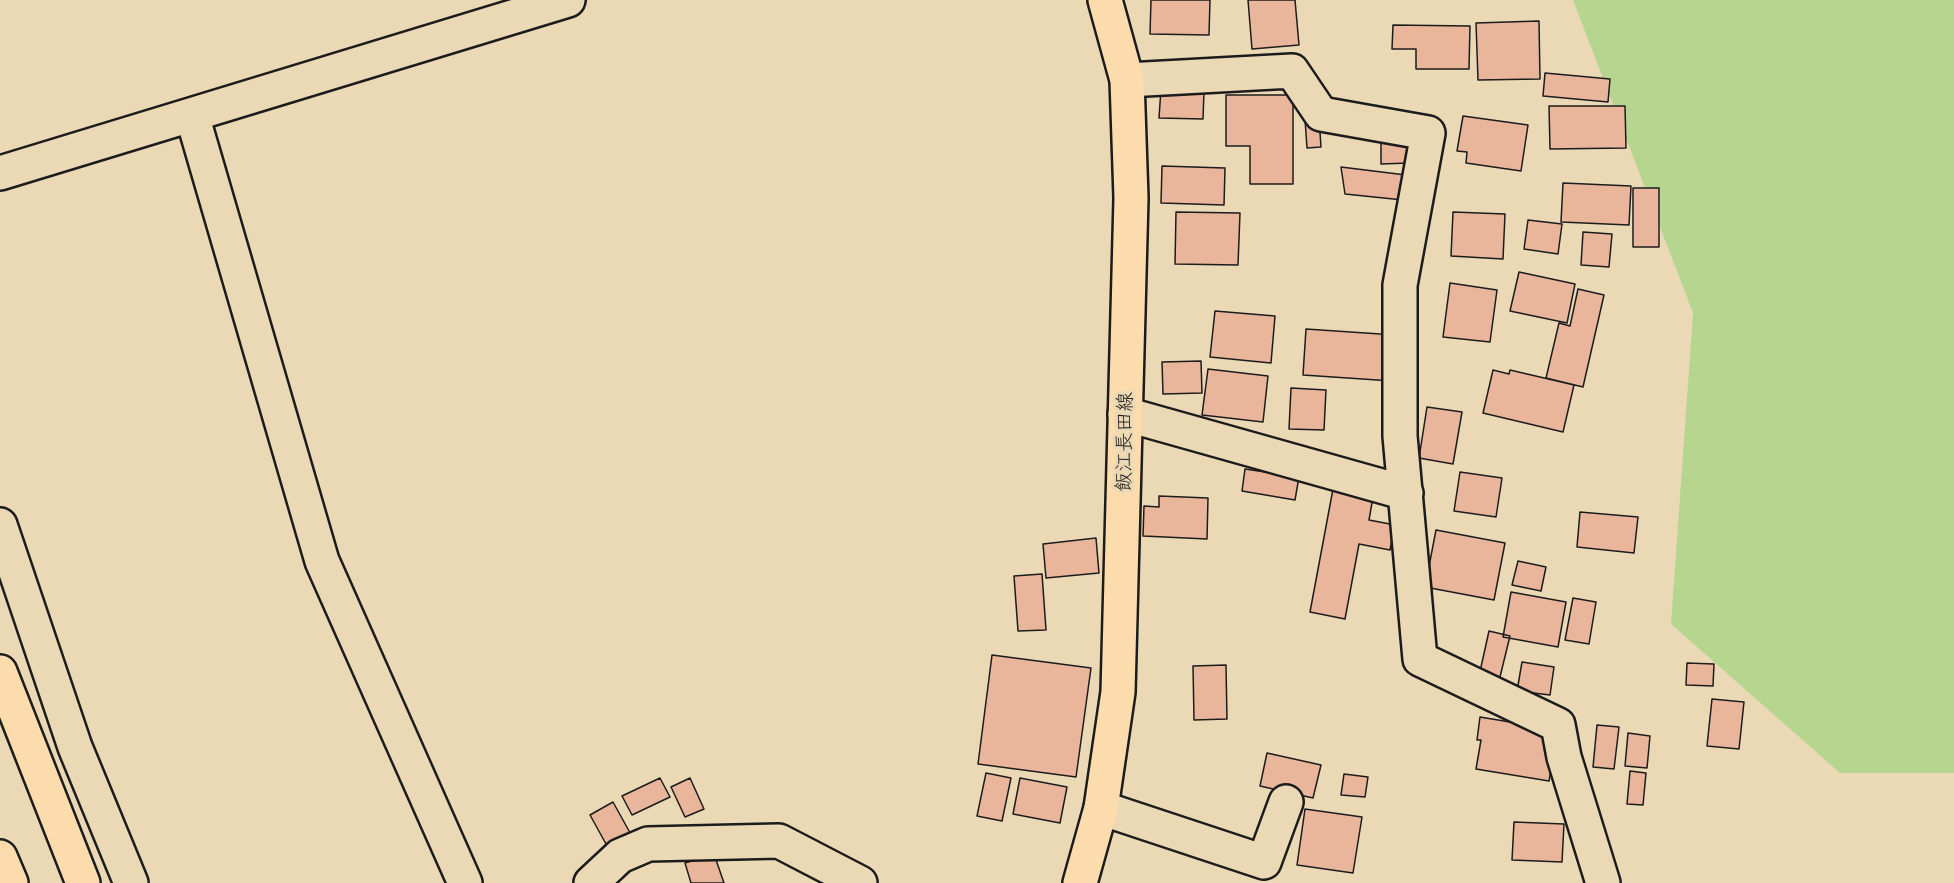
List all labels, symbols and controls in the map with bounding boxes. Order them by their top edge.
street label: 飯江長田線 [1112,392,1138,492]

